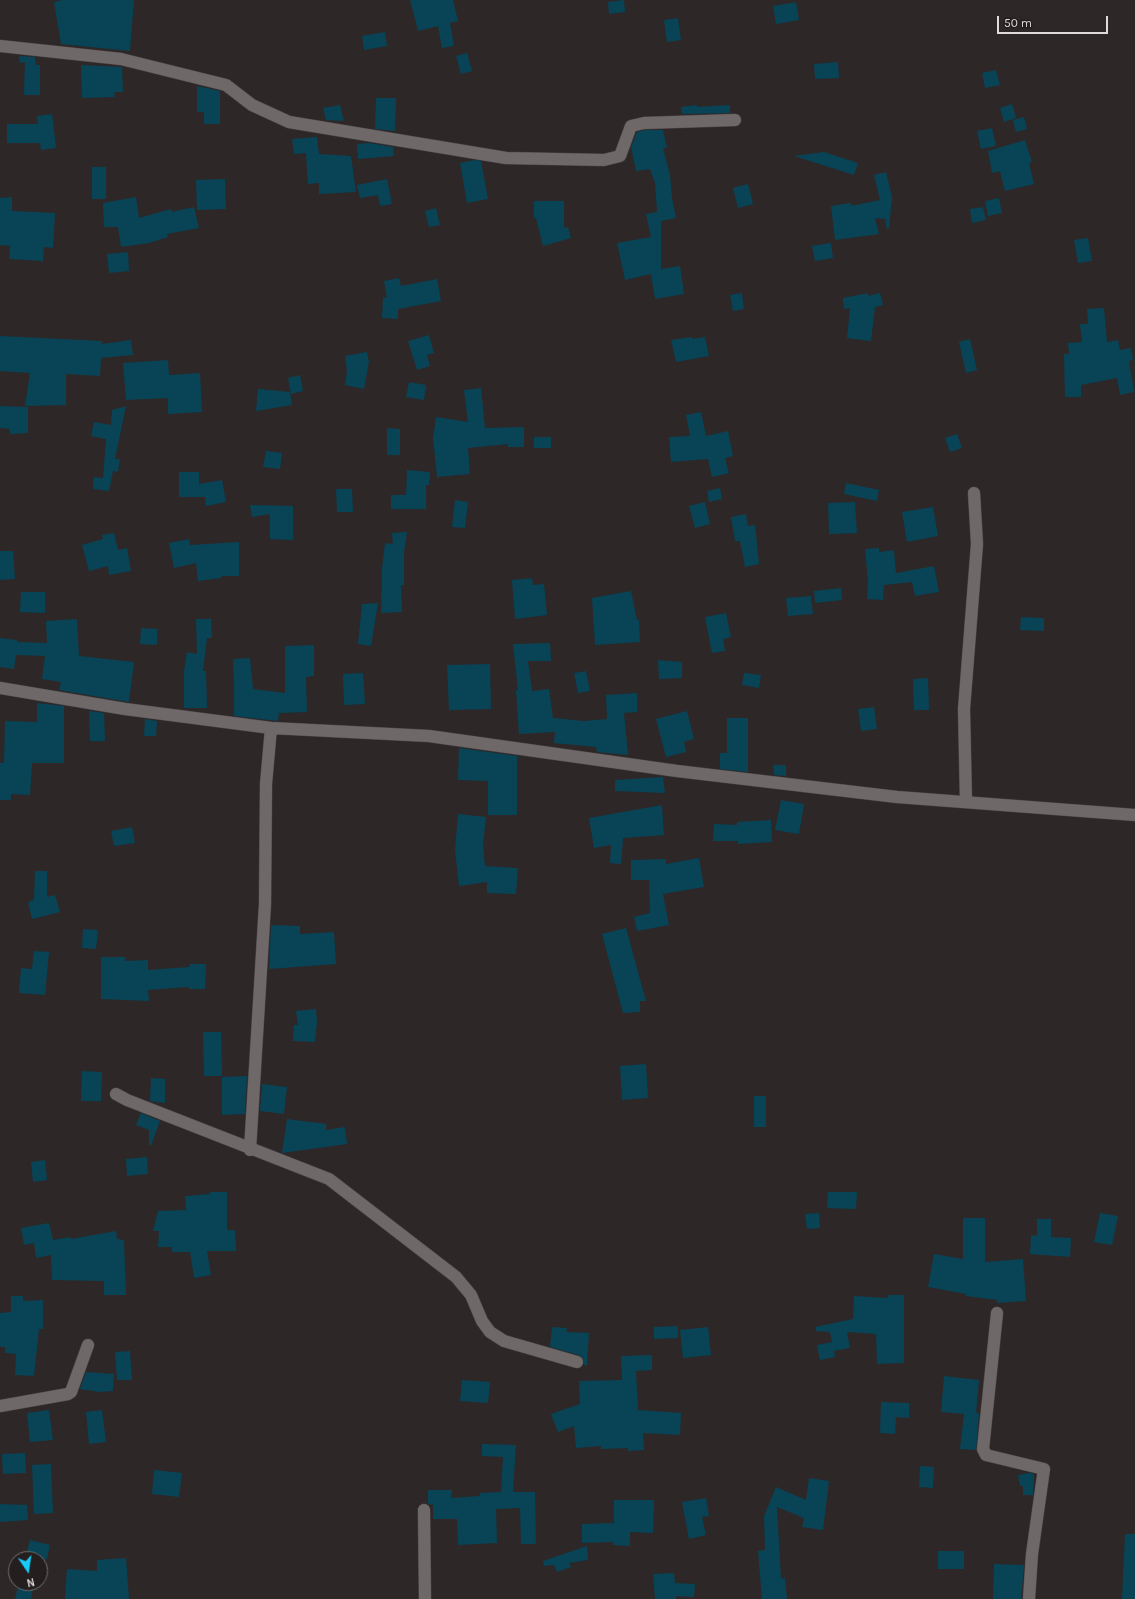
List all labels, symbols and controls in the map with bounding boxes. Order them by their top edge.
scale bar [999,8,1110,34]
text: 50 m [1004,16,1032,30]
north arrow [8,1551,48,1591]
text: N [25,1575,36,1589]

